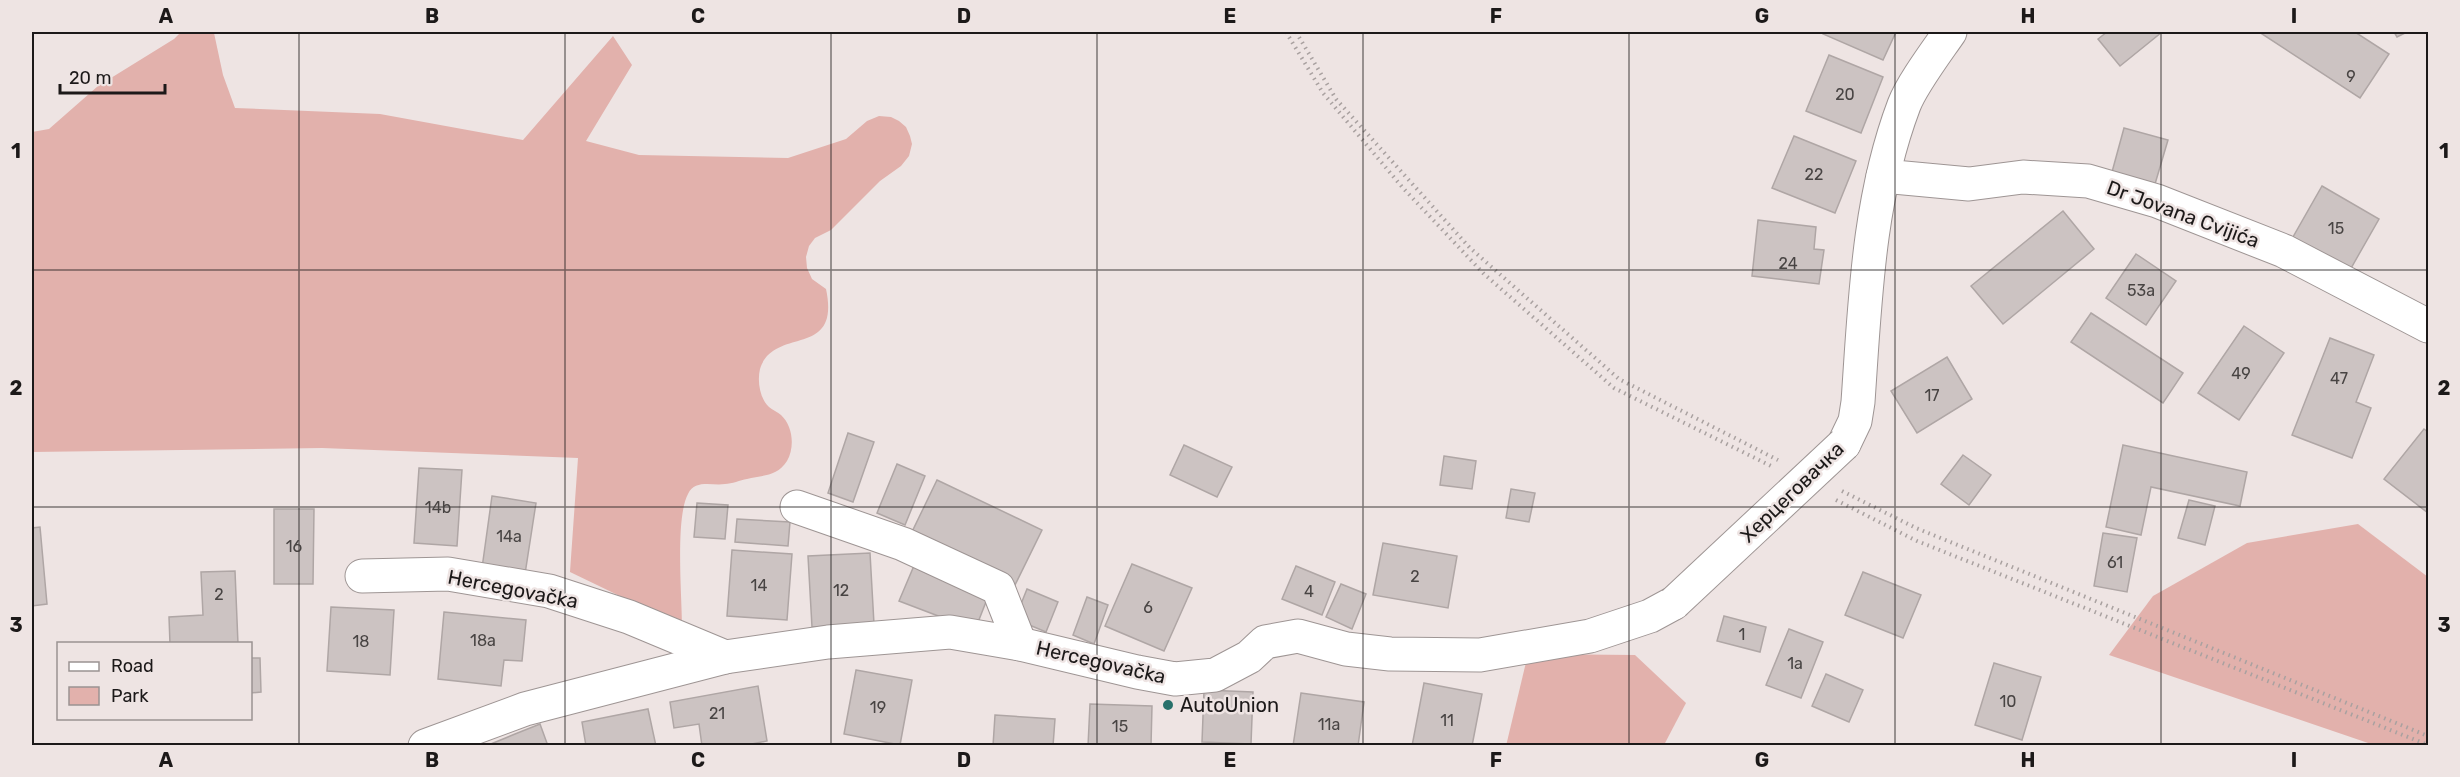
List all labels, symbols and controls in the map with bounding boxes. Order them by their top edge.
text: A [159,4,174,28]
text: B [425,4,439,28]
text: C [691,4,705,28]
text: D [957,4,971,28]
text: E [1224,4,1236,28]
text: F [1490,4,1502,28]
text: G [1755,4,1769,28]
text: H [2021,4,2035,28]
text: I [2291,4,2297,28]
scale bar [60,57,165,95]
text: 20 m [69,67,111,89]
house number: 9 [2346,67,2356,86]
house number: 20 [1835,85,1855,104]
text: 1 [11,139,21,163]
text: 1 [2439,139,2449,163]
house number: 22 [1805,165,1823,184]
street label: Dr Jovana Cvijića [2103,175,2263,253]
house number: 15 [2328,219,2344,238]
house number: 24 [1778,254,1798,273]
house number: 53a [2127,281,2155,300]
house number: 49 [2231,364,2251,383]
house number: 47 [2330,369,2348,388]
text: 2 [10,376,23,400]
text: 2 [2438,376,2451,400]
house number: 17 [1924,386,1940,405]
street label: Херцеговачка [1735,437,1849,547]
house number: 14b [425,498,451,517]
house number: 14a [496,527,522,546]
house number: 16 [286,537,303,556]
house number: 61 [2107,553,2123,572]
street label: Hercegovačka [446,565,580,613]
house number: 2 [1410,567,1420,586]
house number: 14 [751,576,767,595]
house number: 12 [833,581,849,600]
house number: 4 [1304,582,1314,601]
house number: 2 [214,585,224,604]
house number: 6 [1143,598,1153,617]
text: 3 [9,613,23,637]
text: 3 [2437,613,2451,637]
house number: 1 [1739,625,1745,644]
house number: 18a [470,631,496,650]
house number: 18 [352,632,370,651]
street label: Hercegovačka [1034,635,1168,689]
legend [57,642,252,720]
house number: 1a [1787,654,1803,673]
text: Road [111,655,154,677]
text: Park [111,685,149,707]
house number: 10 [1999,692,2017,711]
place label: AutoUnion [1180,693,1279,717]
house number: 19 [870,698,886,717]
marker: AutoUnion [1161,698,1175,712]
house number: 21 [709,704,725,723]
house number: 11 [1440,711,1454,730]
house number: 11a [1318,715,1340,734]
house number: 15 [1112,717,1128,736]
text: A [159,748,174,772]
text: B [425,748,439,772]
text: C [691,748,705,772]
text: D [957,748,971,772]
text: E [1224,748,1236,772]
text: F [1490,748,1502,772]
text: G [1755,748,1769,772]
text: H [2021,748,2035,772]
text: I [2291,748,2297,772]

